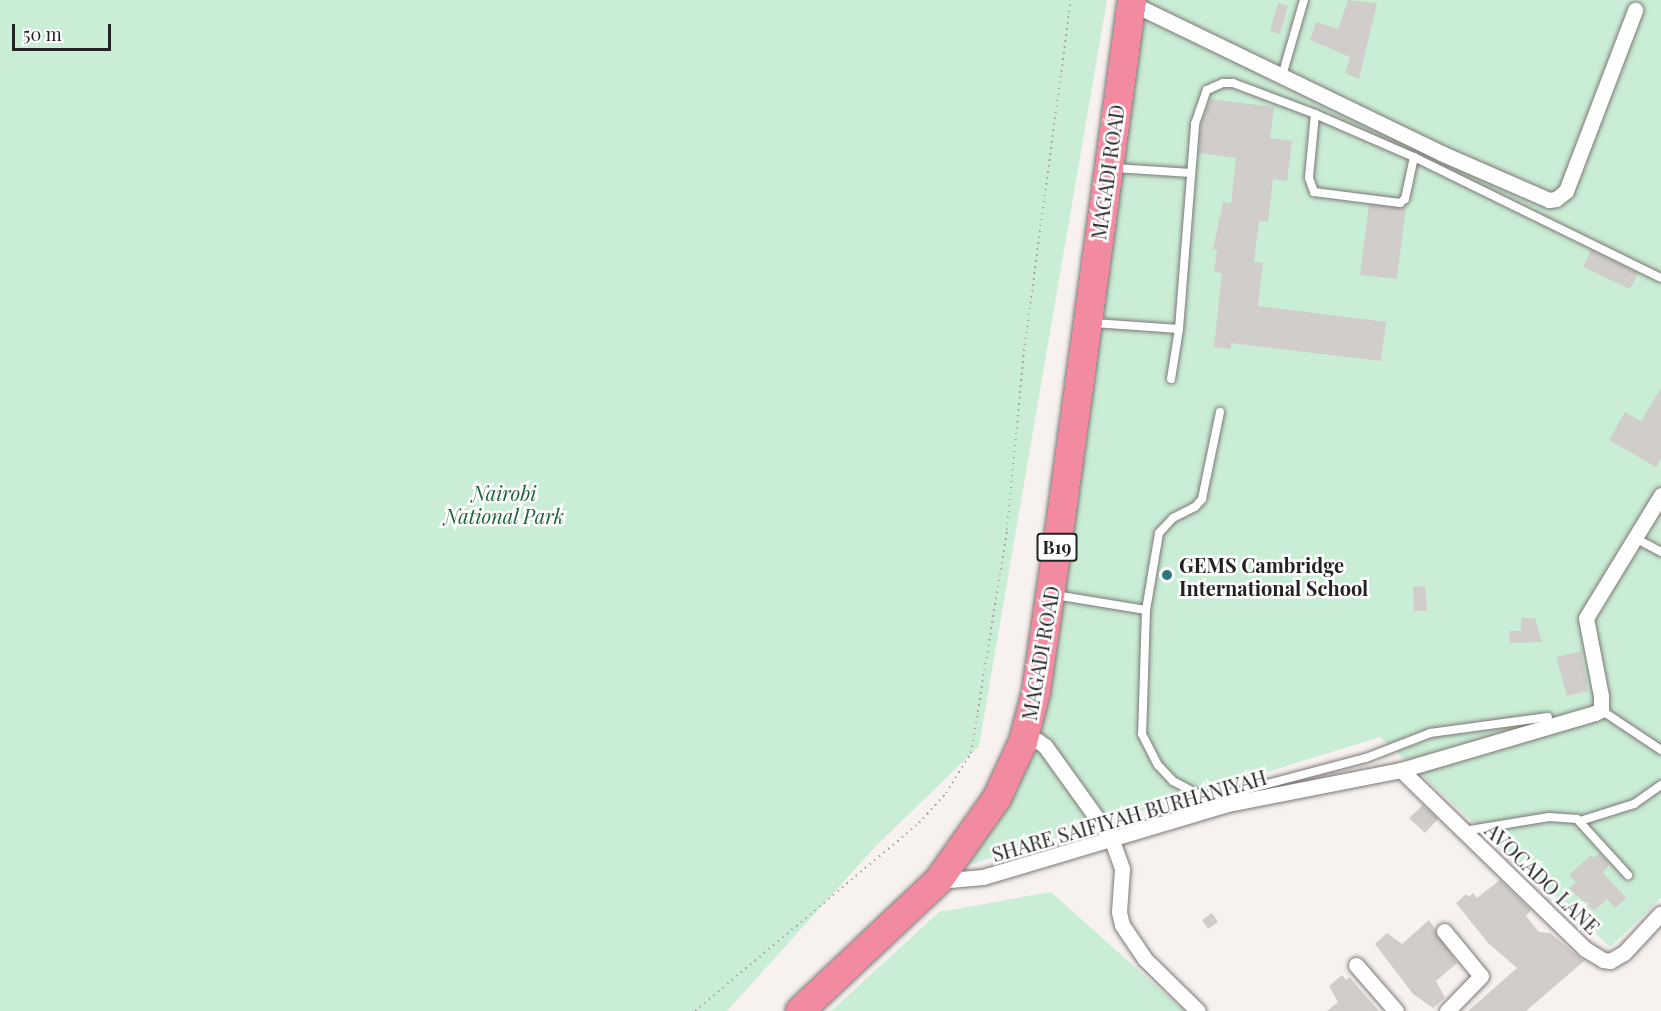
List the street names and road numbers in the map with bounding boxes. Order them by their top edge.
street label: MAGADI ROAD [1086,103,1128,241]
road number: B19 [1036,532,1078,562]
street label: MAGADI ROAD [1016,584,1064,722]
street label: SHARE SAIFIYAH BURHANIYAH [989,764,1269,866]
street label: AVOCADO LANE [1481,818,1605,938]

